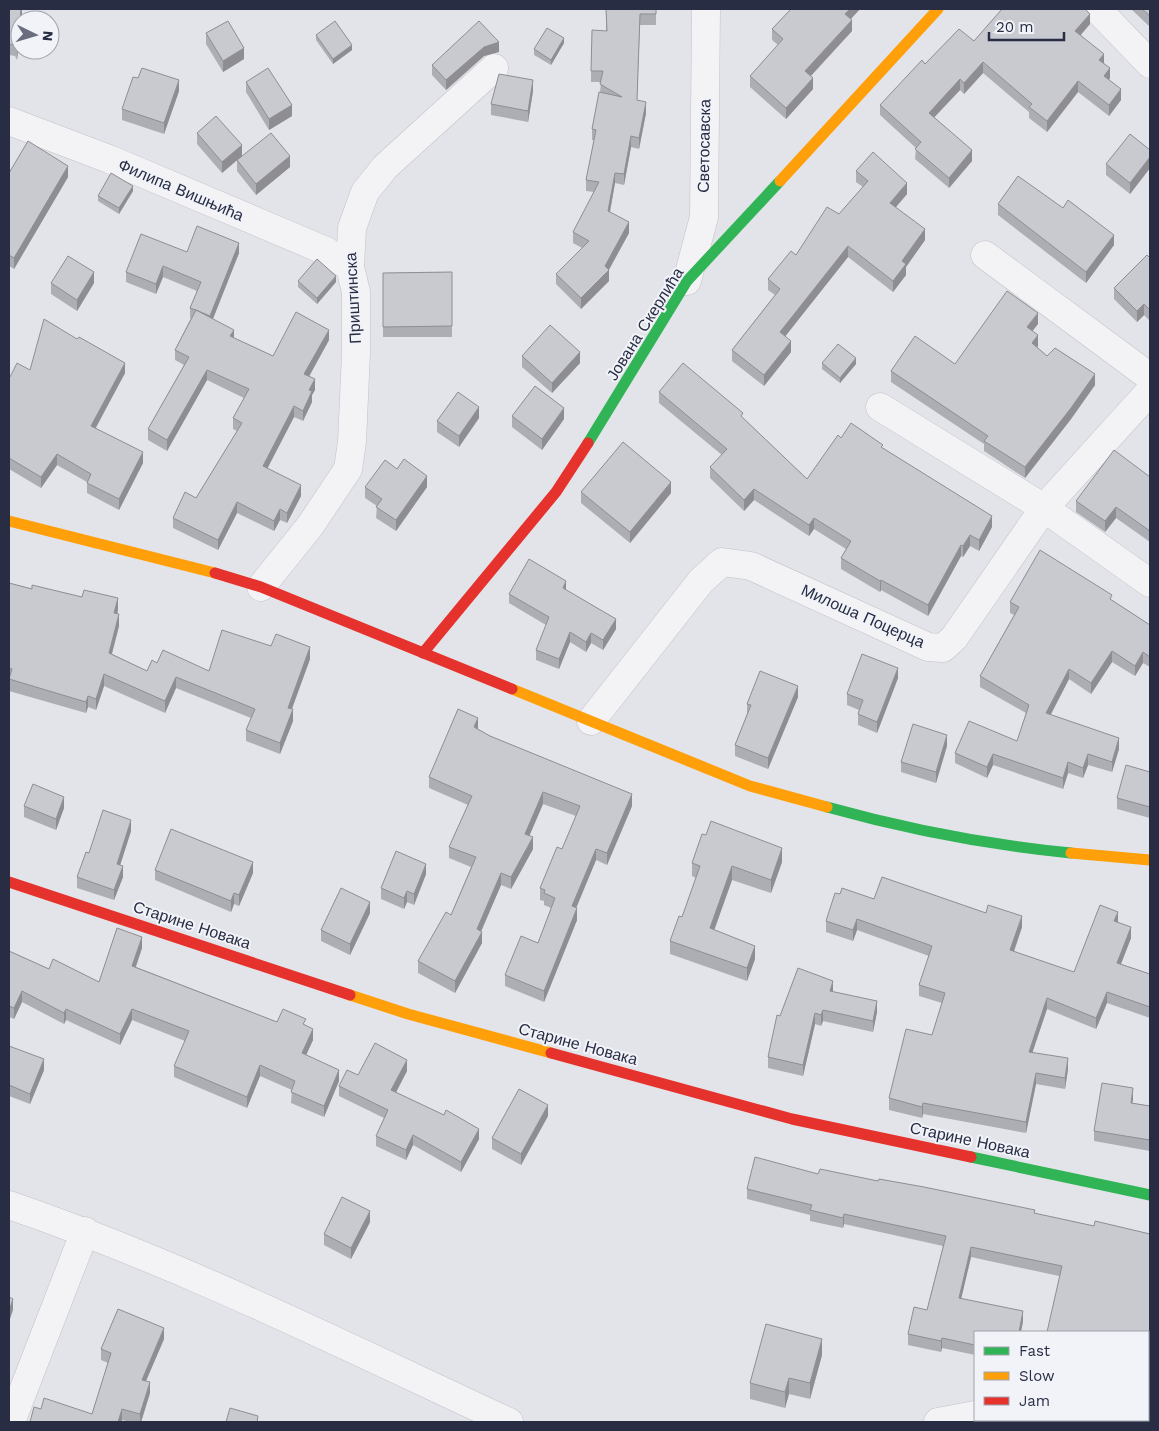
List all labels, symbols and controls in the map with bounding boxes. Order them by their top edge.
north arrow [10,10,60,60]
scale bar [989,10,1064,42]
text: 20 m [996,18,1034,36]
text: N [40,30,56,42]
street label: Светосавска [694,99,714,193]
street label: Филипа Вишњића [115,155,247,225]
street label: Приштинска [341,252,365,344]
street label: Јована Скерлића [603,264,687,384]
street label: Милоша Поцерца [798,580,928,652]
street label: Старине Новака [131,897,253,953]
street label: Старине Новака [516,1019,640,1069]
street label: Старине Новака [908,1118,1032,1162]
legend [974,1331,1149,1421]
text: Fast [1019,1342,1051,1360]
text: Slow [1019,1367,1055,1385]
text: Jam [1019,1392,1050,1410]

